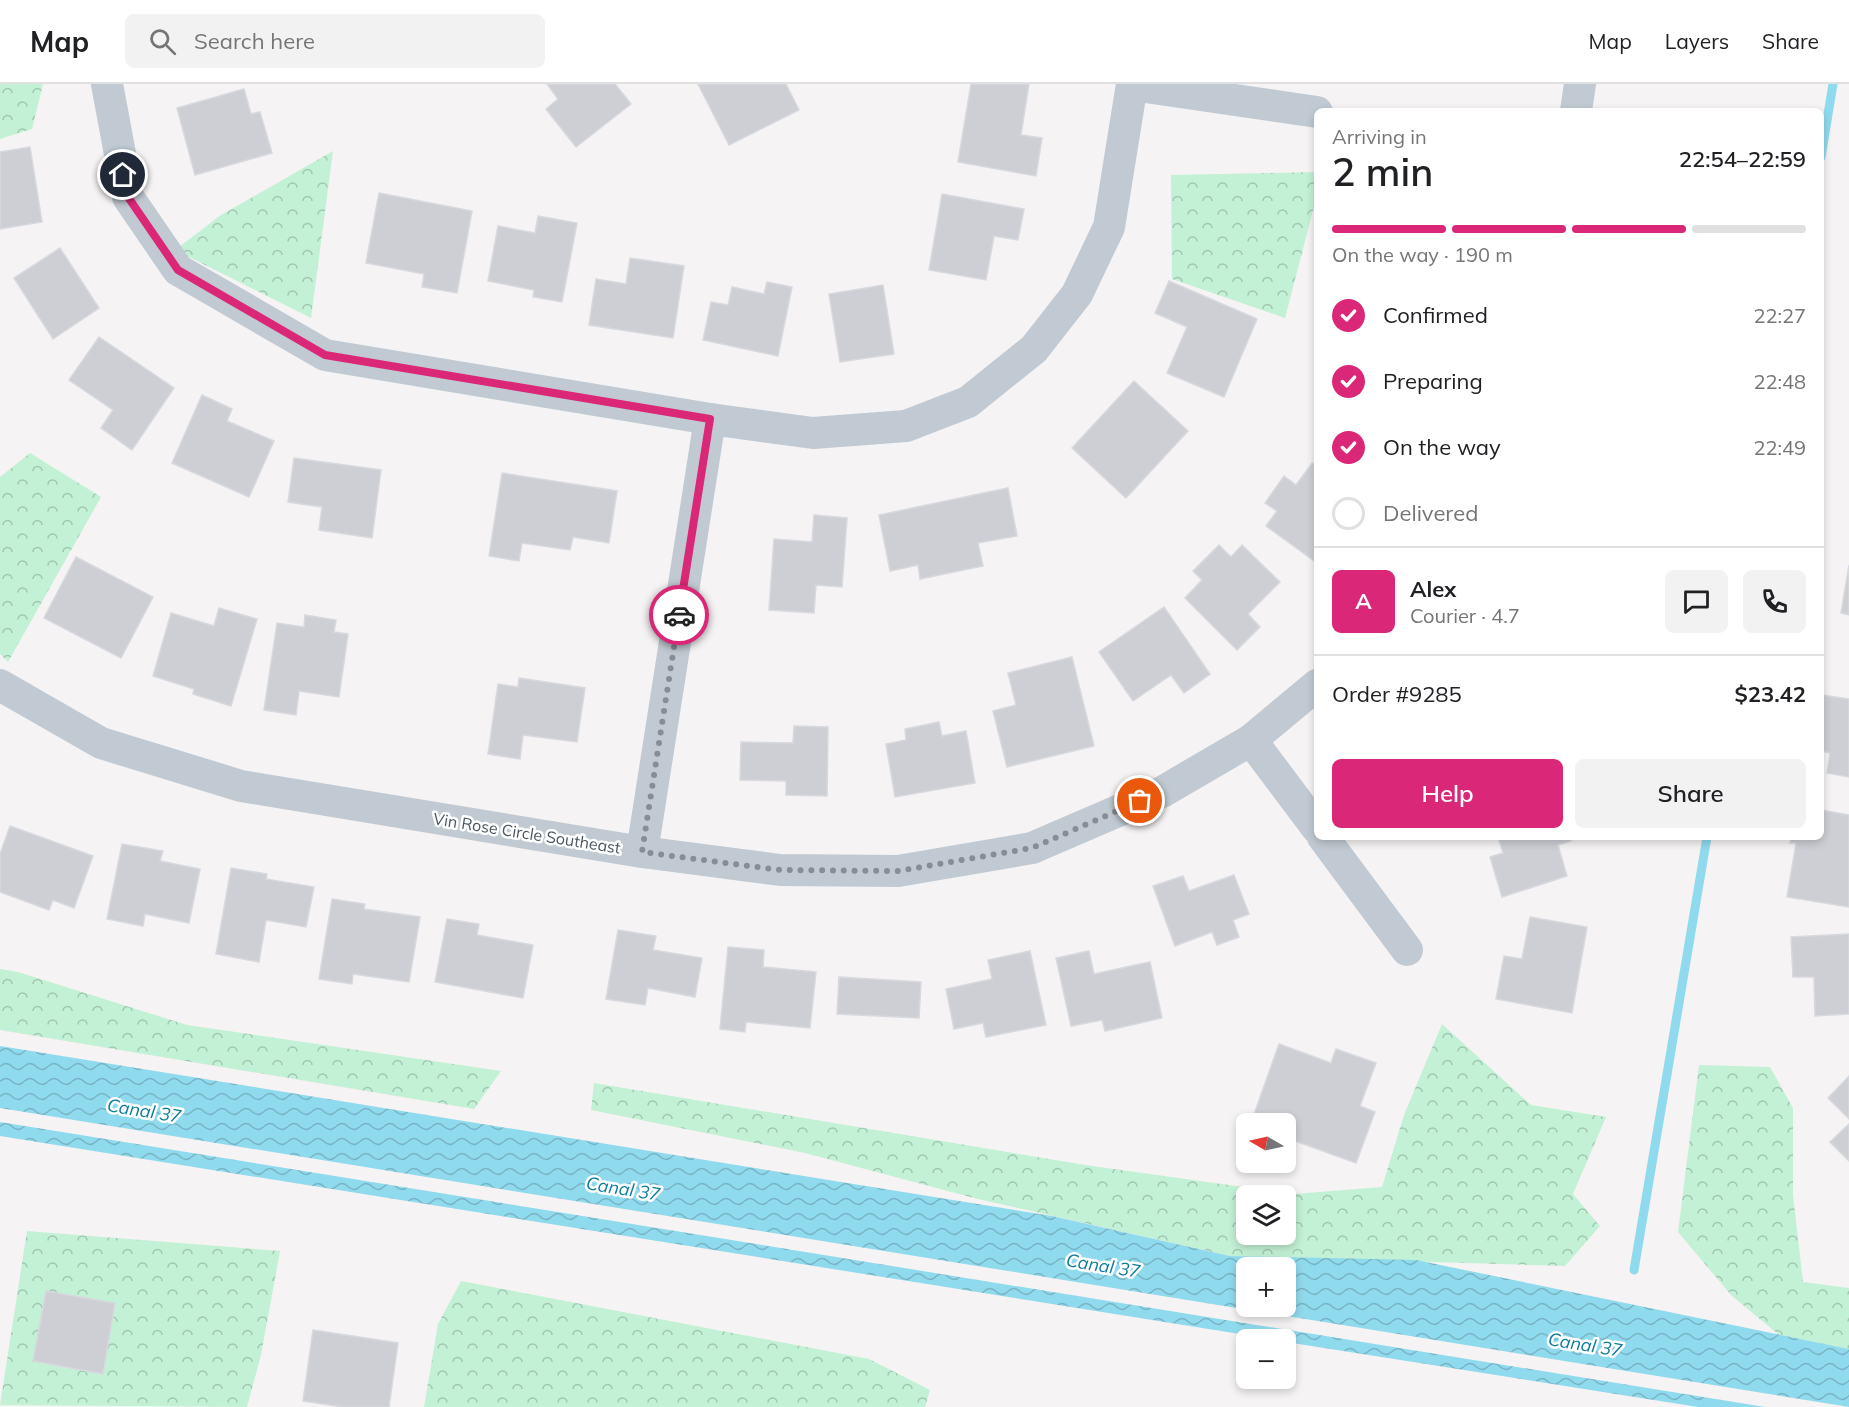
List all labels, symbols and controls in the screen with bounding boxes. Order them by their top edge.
search box [125,14,545,68]
text: Map [30,24,89,59]
icon: search [146,25,179,58]
text: Search here [194,27,315,55]
text: Map [1589,28,1632,54]
text: Layers [1665,28,1729,54]
text: Share [1762,28,1819,54]
text: Arriving in [1332,124,1427,149]
text: 22:54–22:59 [1679,145,1806,173]
text: 2 min [1332,147,1433,196]
pin [97,149,148,200]
icon: home [106,158,139,191]
text: On the way · 190 m [1332,242,1513,267]
icon: check [1332,299,1365,332]
text: Confirmed [1383,301,1488,329]
text: 22:27 [1753,303,1806,328]
icon: check [1332,365,1365,398]
text: Preparing [1383,367,1483,395]
text: 22:48 [1753,369,1806,394]
icon: check [1332,431,1365,464]
text: On the way [1383,433,1501,461]
text: 22:49 [1753,435,1806,460]
text: Delivered [1383,499,1478,527]
button: chat [1665,570,1728,633]
button: phone [1743,570,1806,633]
text: Alex [1410,575,1456,603]
courier [649,585,709,645]
text: A [1355,587,1372,615]
icon: car [663,599,696,632]
text: Courier · 4.7 [1410,603,1520,628]
text: Order #9285 [1332,680,1462,708]
text: $23.42 [1735,680,1806,708]
button: Help [1332,759,1563,828]
button: Share [1575,759,1806,828]
pin [1114,775,1165,826]
icon: bag [1123,784,1156,817]
street label: Vin Rose Circle Southeast [432,808,623,858]
water label: Canal 37 [105,1093,183,1128]
north arrow [1236,1113,1296,1173]
map controls [1236,1113,1296,1389]
water label: Canal 37 [584,1171,662,1206]
button: layers [1236,1185,1296,1245]
water label: Canal 37 [1064,1248,1142,1283]
button: + [1236,1257,1296,1317]
water label: Canal 37 [1546,1327,1624,1362]
button: − [1236,1329,1296,1389]

